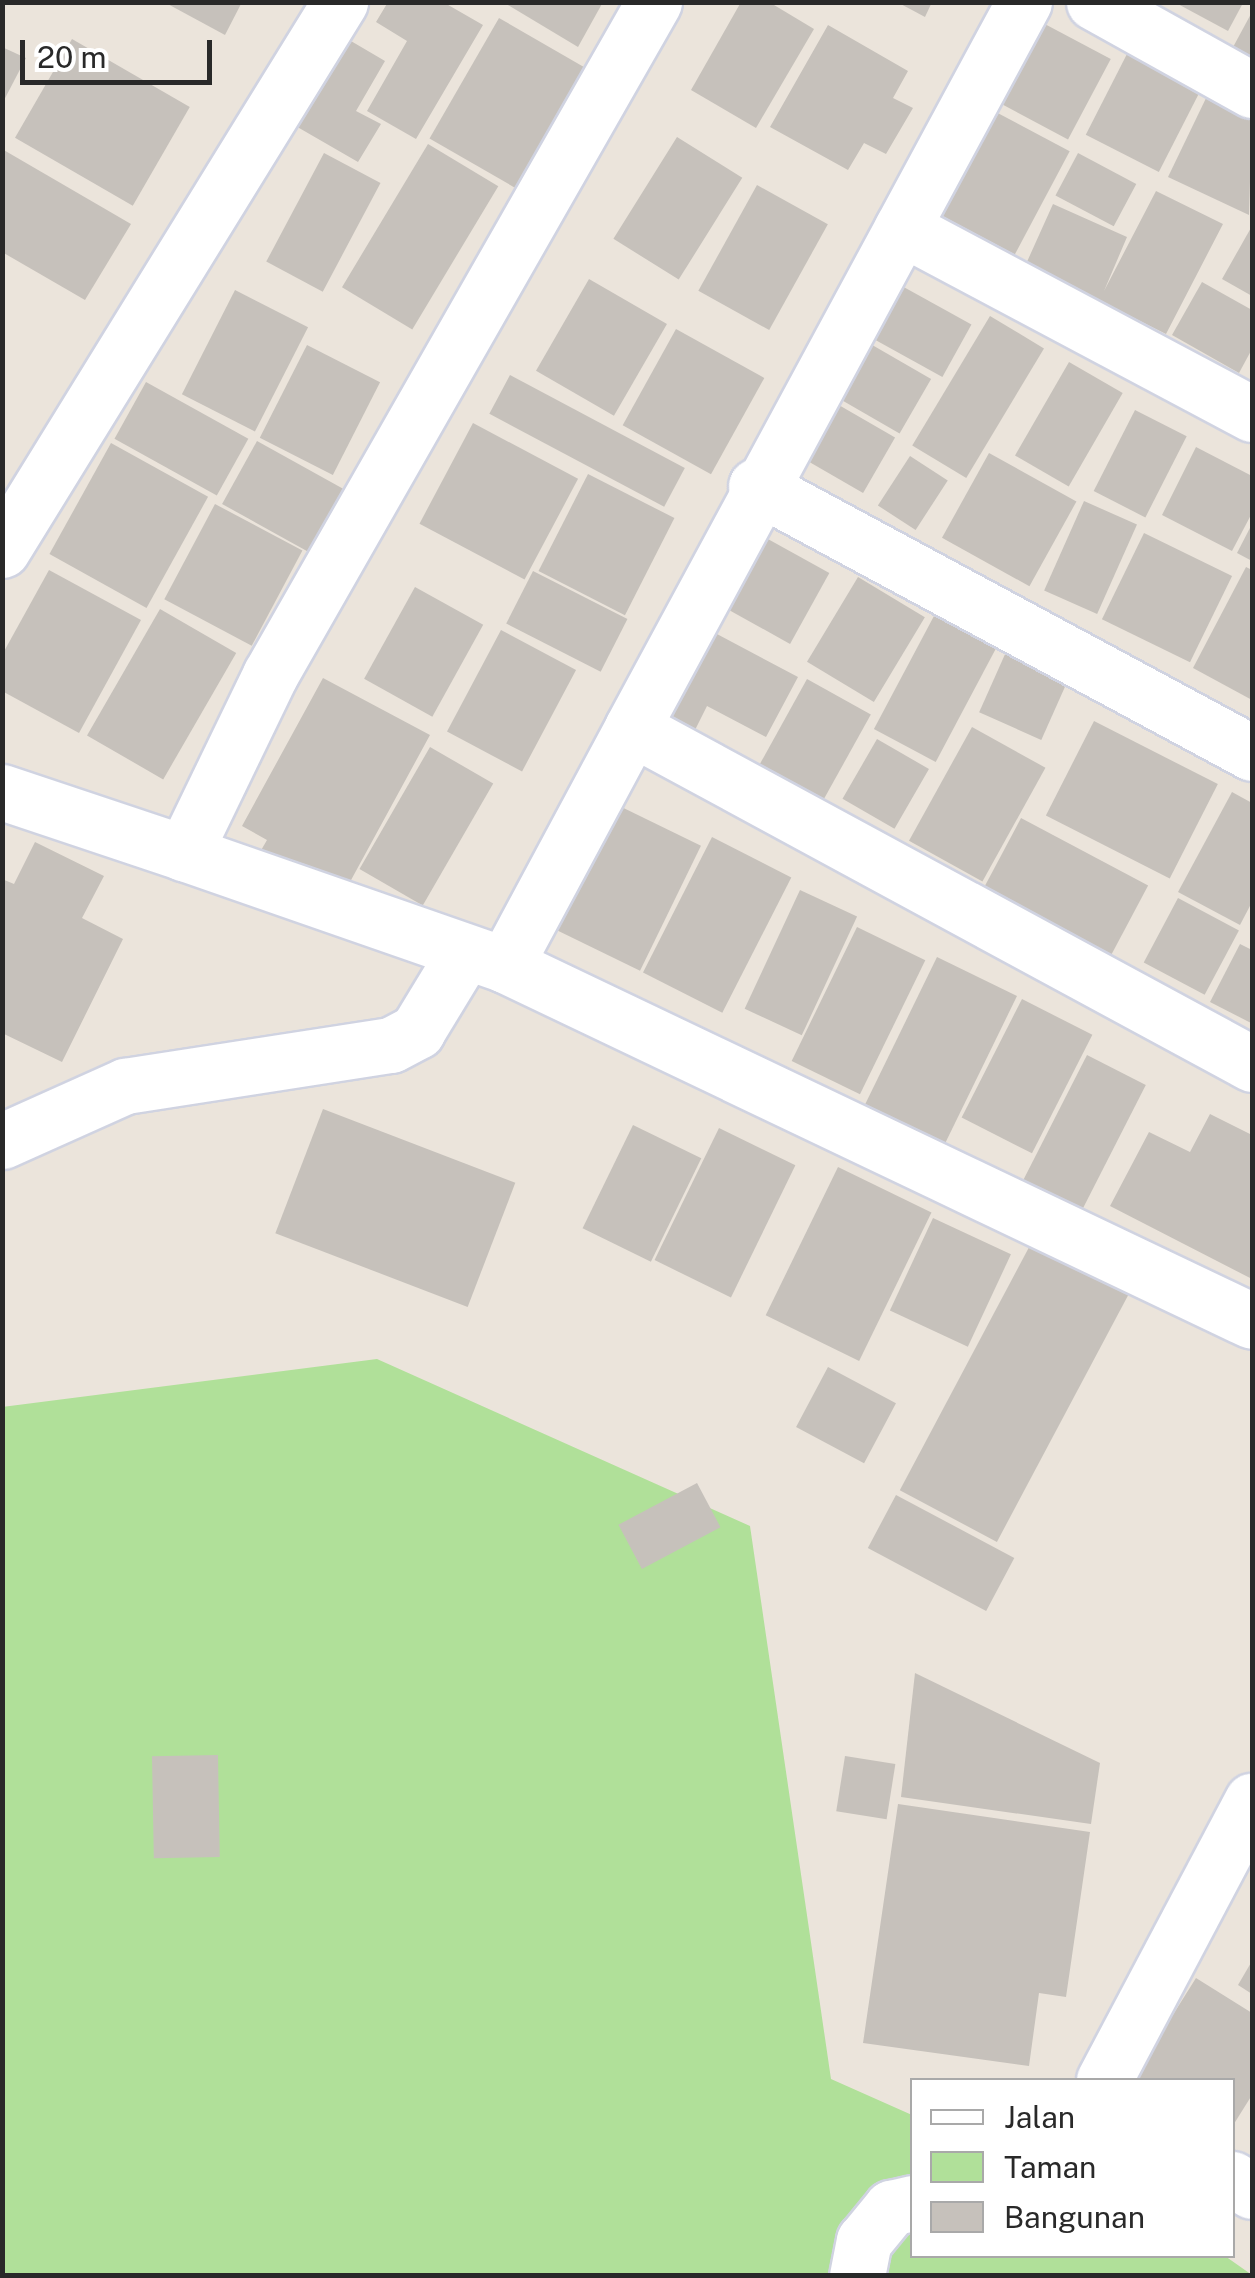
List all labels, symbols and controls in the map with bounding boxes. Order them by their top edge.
scale bar [25,20,218,82]
text: 20 m [37,39,106,75]
legend [910,2078,1235,2258]
text: Jalan [1004,2099,1075,2135]
text: Taman [1004,2149,1096,2185]
text: Bangunan [1004,2199,1145,2235]

